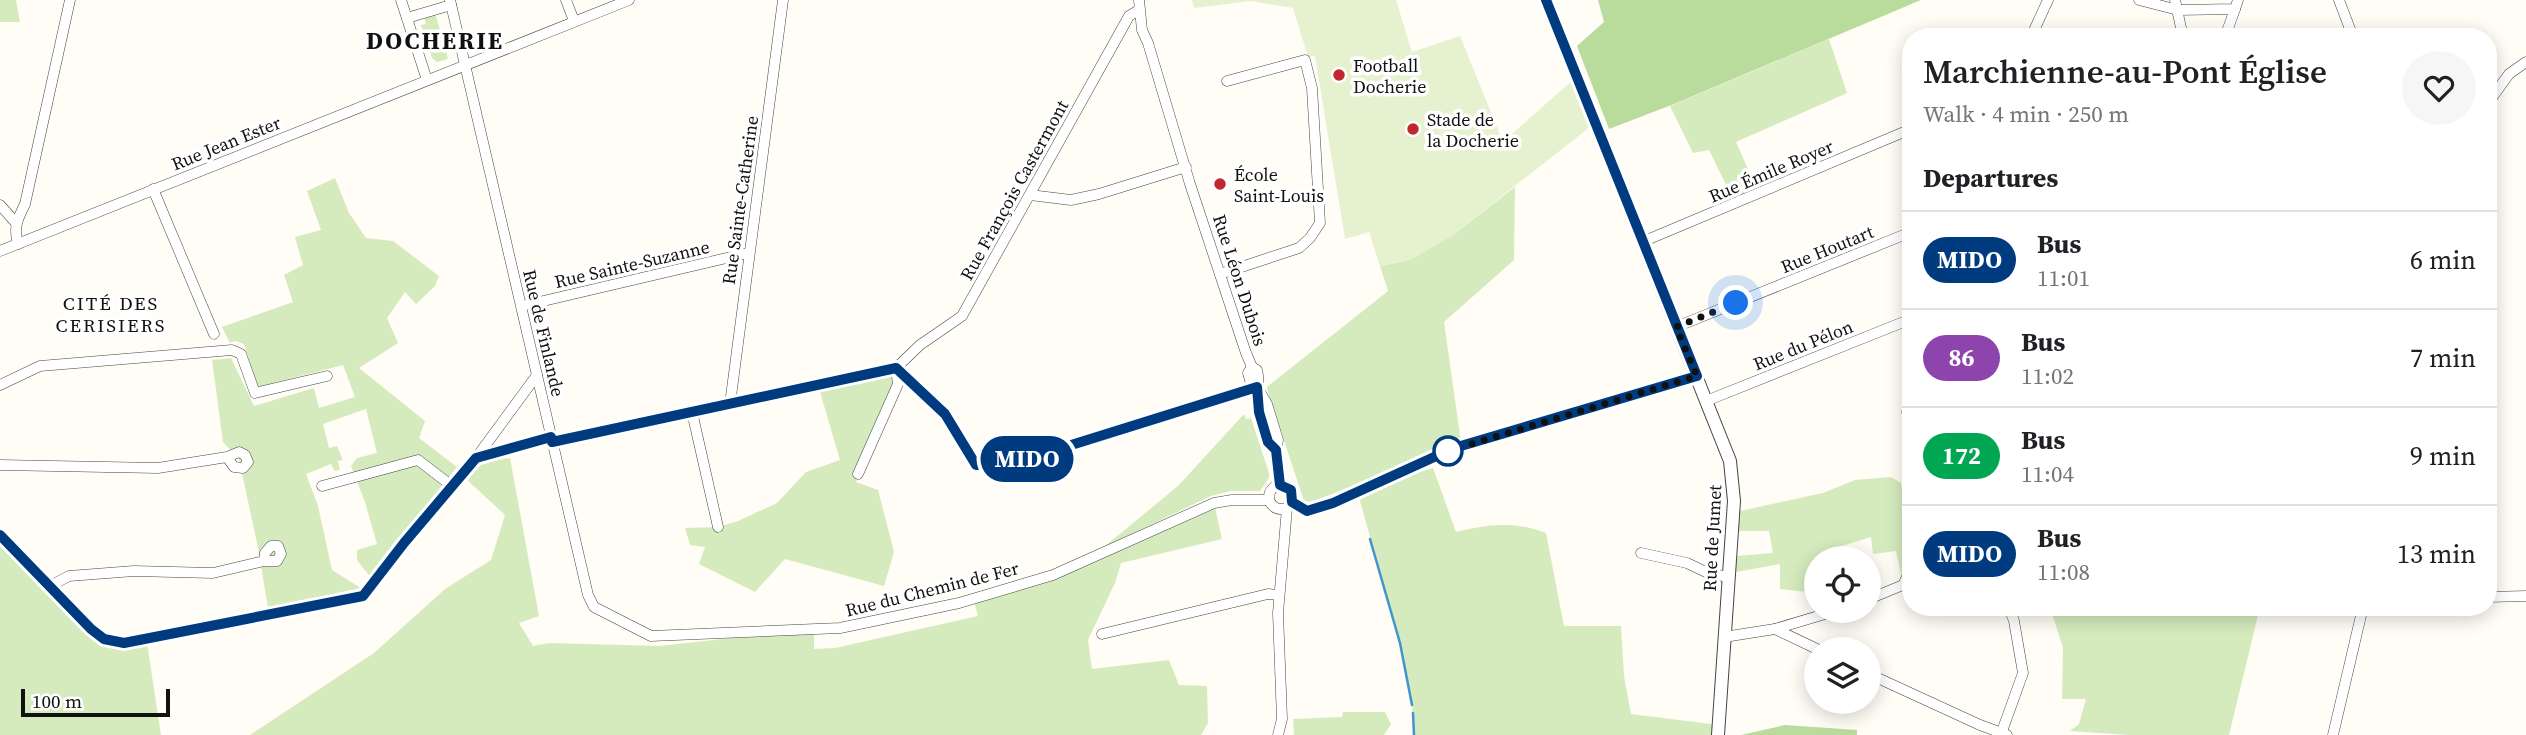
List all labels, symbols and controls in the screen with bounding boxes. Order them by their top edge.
district label: DOCHERIE [366,24,504,57]
text: Marchienne-au-Pont Église [1923,49,2327,94]
button: heart [2402,51,2476,125]
place label: Football Docherie [1353,53,1426,99]
marker: Football Docherie [1331,67,1347,83]
street label: Rue François Castermont [954,95,1074,285]
text: Walk · 4 min · 250 m [1923,98,2129,130]
place label: Stade de la Docherie [1427,107,1519,153]
street label: Rue Jean Ester [168,110,285,176]
street label: Rue Sainte-Catherine [716,114,764,286]
marker: Stade de la Docherie [1405,121,1421,137]
street label: Rue Émile Royer [1705,133,1838,209]
text: Departures [1923,160,2058,196]
place label: École Saint-Louis [1234,162,1324,208]
marker: École Saint-Louis [1212,176,1228,192]
street label: Rue Léon Dubois [1207,211,1273,349]
street label: Rue Houtart [1777,219,1877,279]
text: Bus [2037,226,2081,262]
street label: Rue Sainte-Suzanne [552,234,712,294]
text: 6 min [2410,242,2476,278]
text: MIDO [1937,243,2002,276]
text: 11:01 [2037,262,2090,294]
street label: Rue de Finlande [517,267,571,399]
your location [1718,285,1753,320]
district label: CITÉ DES CERISIERS [55,290,167,338]
street label: Rue du Pélon [1749,314,1857,376]
text: Bus [2021,324,2065,360]
text: 7 min [2410,340,2476,376]
text: 86 [1948,341,1975,374]
text: 11:02 [2021,360,2074,392]
text: Bus [2021,422,2065,458]
line badge: MIDO [978,436,1076,482]
unlabelled marker [1433,436,1463,466]
text: 9 min [2410,438,2476,474]
text: 172 [1942,439,1981,472]
text: MIDO [995,442,1060,475]
text: 11:04 [2021,458,2074,490]
street label: Rue de Jumet [1697,484,1727,592]
text: Bus [2037,520,2081,556]
text: 13 min [2397,536,2476,572]
text: MIDO [1937,537,2002,570]
map controls [1804,546,1881,714]
button: locate [1804,546,1881,623]
street label: Rue du Chemin de Fer [843,555,1022,623]
text: 11:08 [2037,556,2090,588]
button: layers [1804,637,1881,714]
scale bar [21,686,170,718]
text: 100 m [32,688,82,714]

